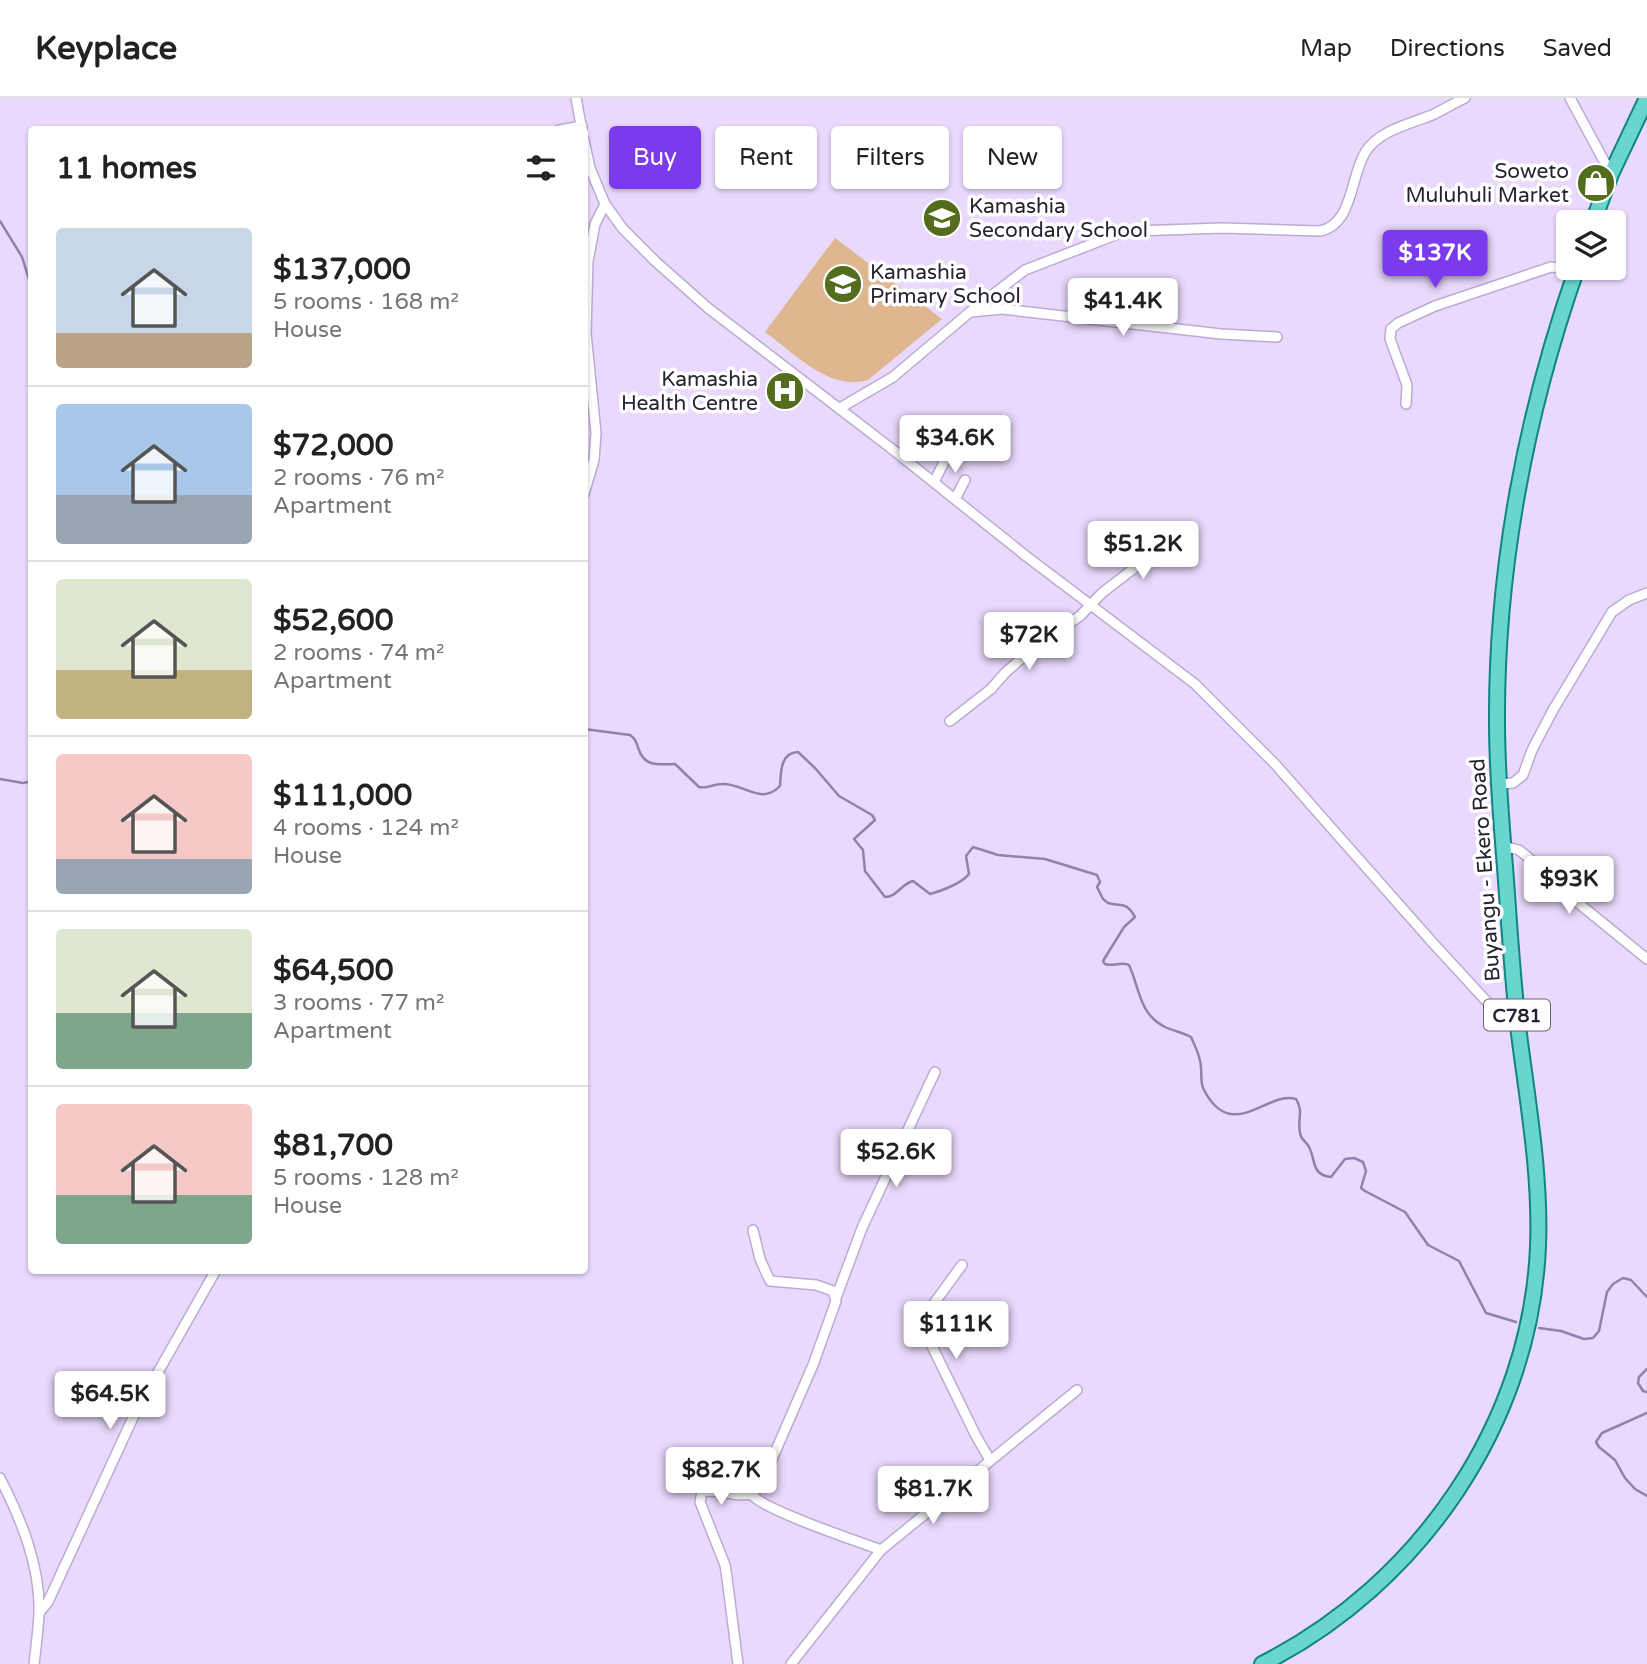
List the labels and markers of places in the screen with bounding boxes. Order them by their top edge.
place label: Soweto Muluhuli Market [1405,159,1569,208]
shop icon: Soweto Muluhuli Market [1575,162,1617,204]
place label: Kamashia Secondary School [969,194,1148,243]
school or university icon: Kamashia Secondary School [921,197,963,239]
pin: $137K [1386,230,1484,290]
place label: Kamashia Primary School [870,260,1021,309]
school or university icon: Kamashia Primary School [822,263,864,305]
pin: $41.4K [1066,278,1180,338]
place label: Kamashia Health Centre [621,367,758,416]
hospital icon: Kamashia Health Centre [764,370,806,412]
pin: $34.6K [898,416,1012,475]
pin: $51.2K [1086,522,1200,581]
pin: $72K [988,612,1070,672]
pin: $93K [1528,856,1610,916]
pin: $52.6K [839,1130,953,1189]
pin: $111K [907,1302,1005,1361]
pin: $64.5K [53,1372,167,1431]
pin: $82.7K [664,1448,778,1507]
pin: $81.7K [876,1466,990,1526]

